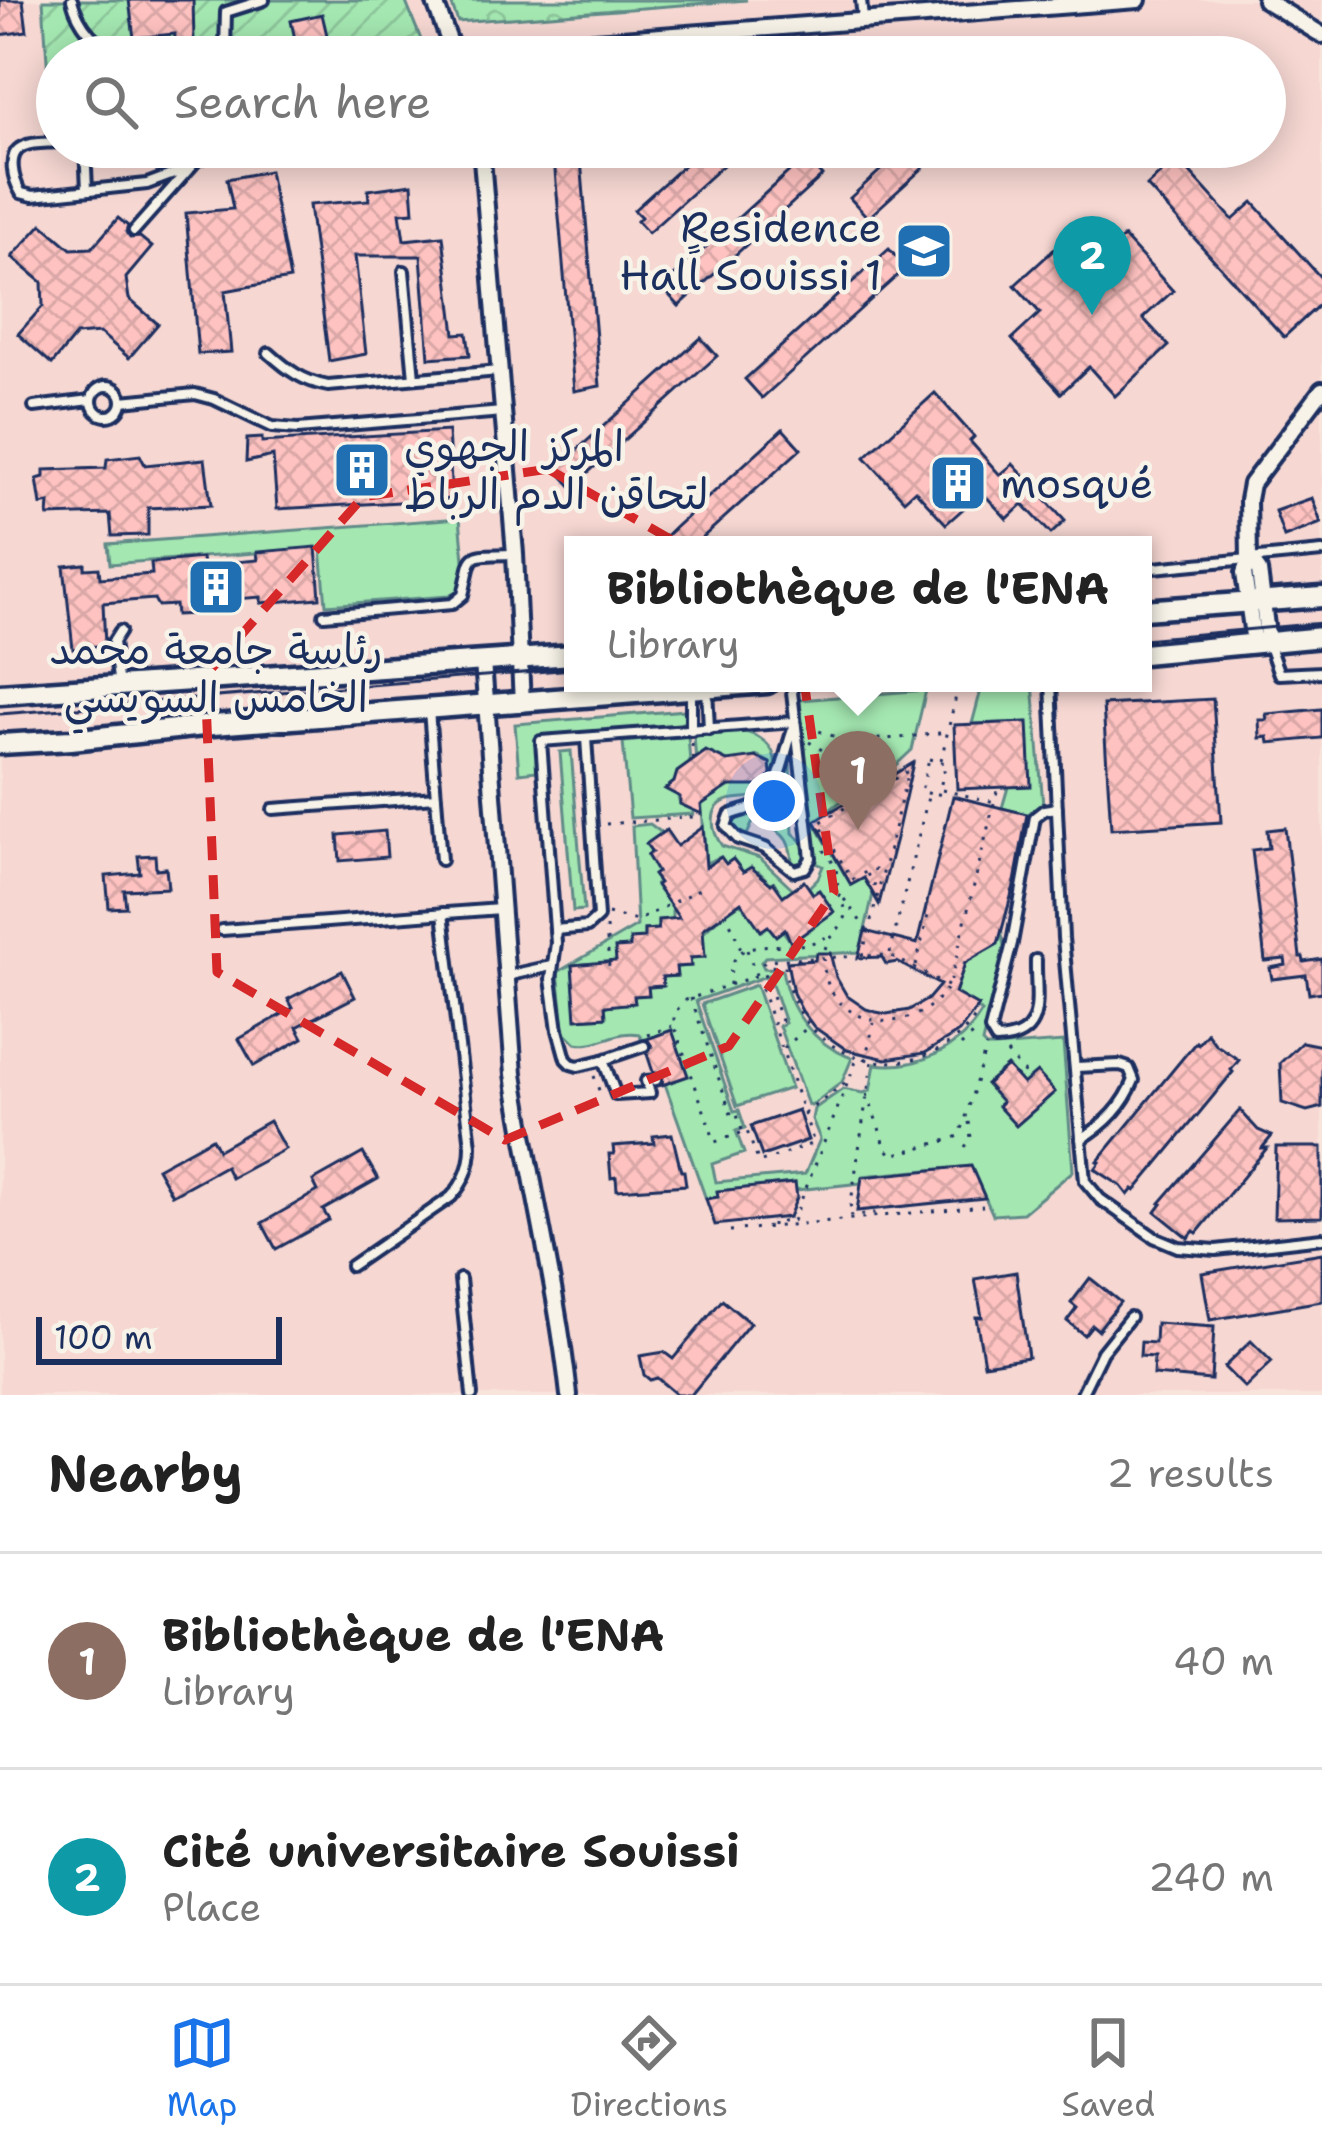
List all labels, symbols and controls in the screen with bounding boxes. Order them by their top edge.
search box [36,36,1286,168]
icon: search [78,69,144,135]
text: Search here [174,72,431,132]
place label: ٍResidence Hall Souissi 1 [620,199,882,303]
pin: 2 [1053,216,1131,315]
school or university icon: ٍResidence Hall Souissi 1 [893,220,955,282]
place label: المركز الجهوي لتحاقن الدم الرباط [404,418,708,526]
building icon: المركز الجهوي لتحاقن الدم الرباط [331,439,393,501]
building icon: mosqué [927,452,989,514]
place label: mosqué [1000,455,1153,511]
popup [564,536,1152,692]
building icon: رئاسة جامعة محمد الخامس السويسي [185,556,247,618]
text: Bibliothèque de l'ENA [607,558,1109,618]
text: Library [607,618,740,670]
place label: رئاسة جامعة محمد الخامس السويسي [49,621,383,734]
pin: 1 [819,731,897,830]
your location [744,771,804,831]
scale bar [36,1311,282,1364]
text: 100 m [54,1315,153,1360]
text: Nearby [48,1439,243,1507]
text: 2 results [1107,1447,1274,1499]
text: Bibliothèque de l'ENA [162,1605,665,1665]
text: 1 [78,1635,96,1687]
text: 40 m [1173,1635,1274,1687]
text: Library [162,1665,295,1717]
text: Cité universitaire Souissi [162,1821,740,1881]
text: 2 [73,1851,101,1903]
text: 240 m [1148,1851,1274,1903]
text: Place [162,1881,261,1933]
tab: Map [167,2010,237,2127]
tab: Directions [571,2010,728,2127]
tab: Saved [1062,2010,1155,2127]

